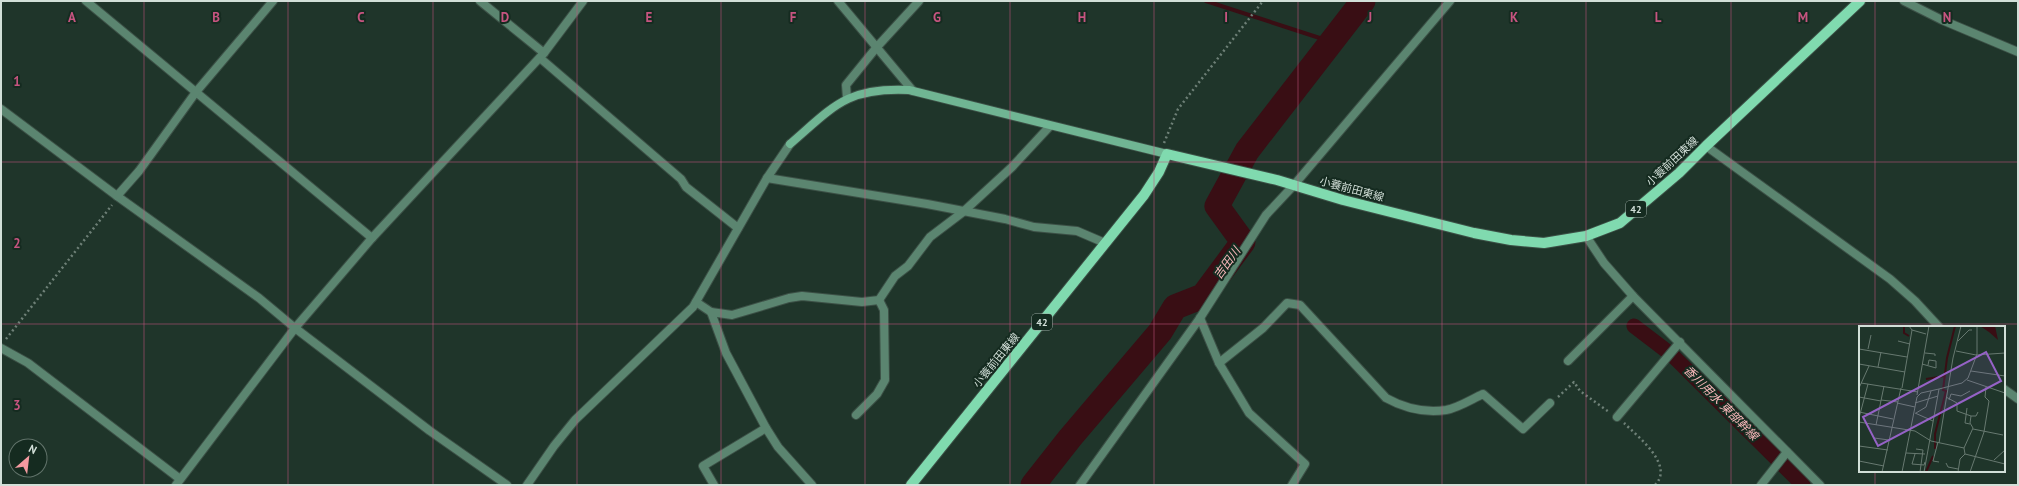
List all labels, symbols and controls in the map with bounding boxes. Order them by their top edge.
text: A [68,9,76,26]
text: B [212,9,220,26]
text: C [357,9,365,26]
text: D [501,9,509,26]
text: E [646,9,653,26]
text: F [790,9,797,26]
text: G [933,9,941,26]
text: H [1078,9,1086,26]
text: I [1224,9,1228,26]
text: J [1367,9,1372,26]
text: K [1510,9,1518,26]
text: L [1655,9,1662,26]
text: M [1798,9,1808,26]
text: N [1943,9,1951,26]
text: 1 [13,73,21,90]
street label: 小蓑前田東線 [1643,133,1701,189]
street label: 小蓑前田東線 [1318,174,1386,204]
road number: 42 [1626,201,1646,217]
text: 2 [13,235,21,252]
water label: 吉田川 [1210,242,1244,282]
road number: 42 [1032,314,1052,330]
inset map [1859,326,2005,472]
street label: 小蓑前田東線 [970,330,1022,390]
water label: 香川用水 東部幹線 [1681,362,1763,444]
text: 3 [13,397,21,414]
north arrow [8,438,48,478]
text: N [26,441,39,457]

